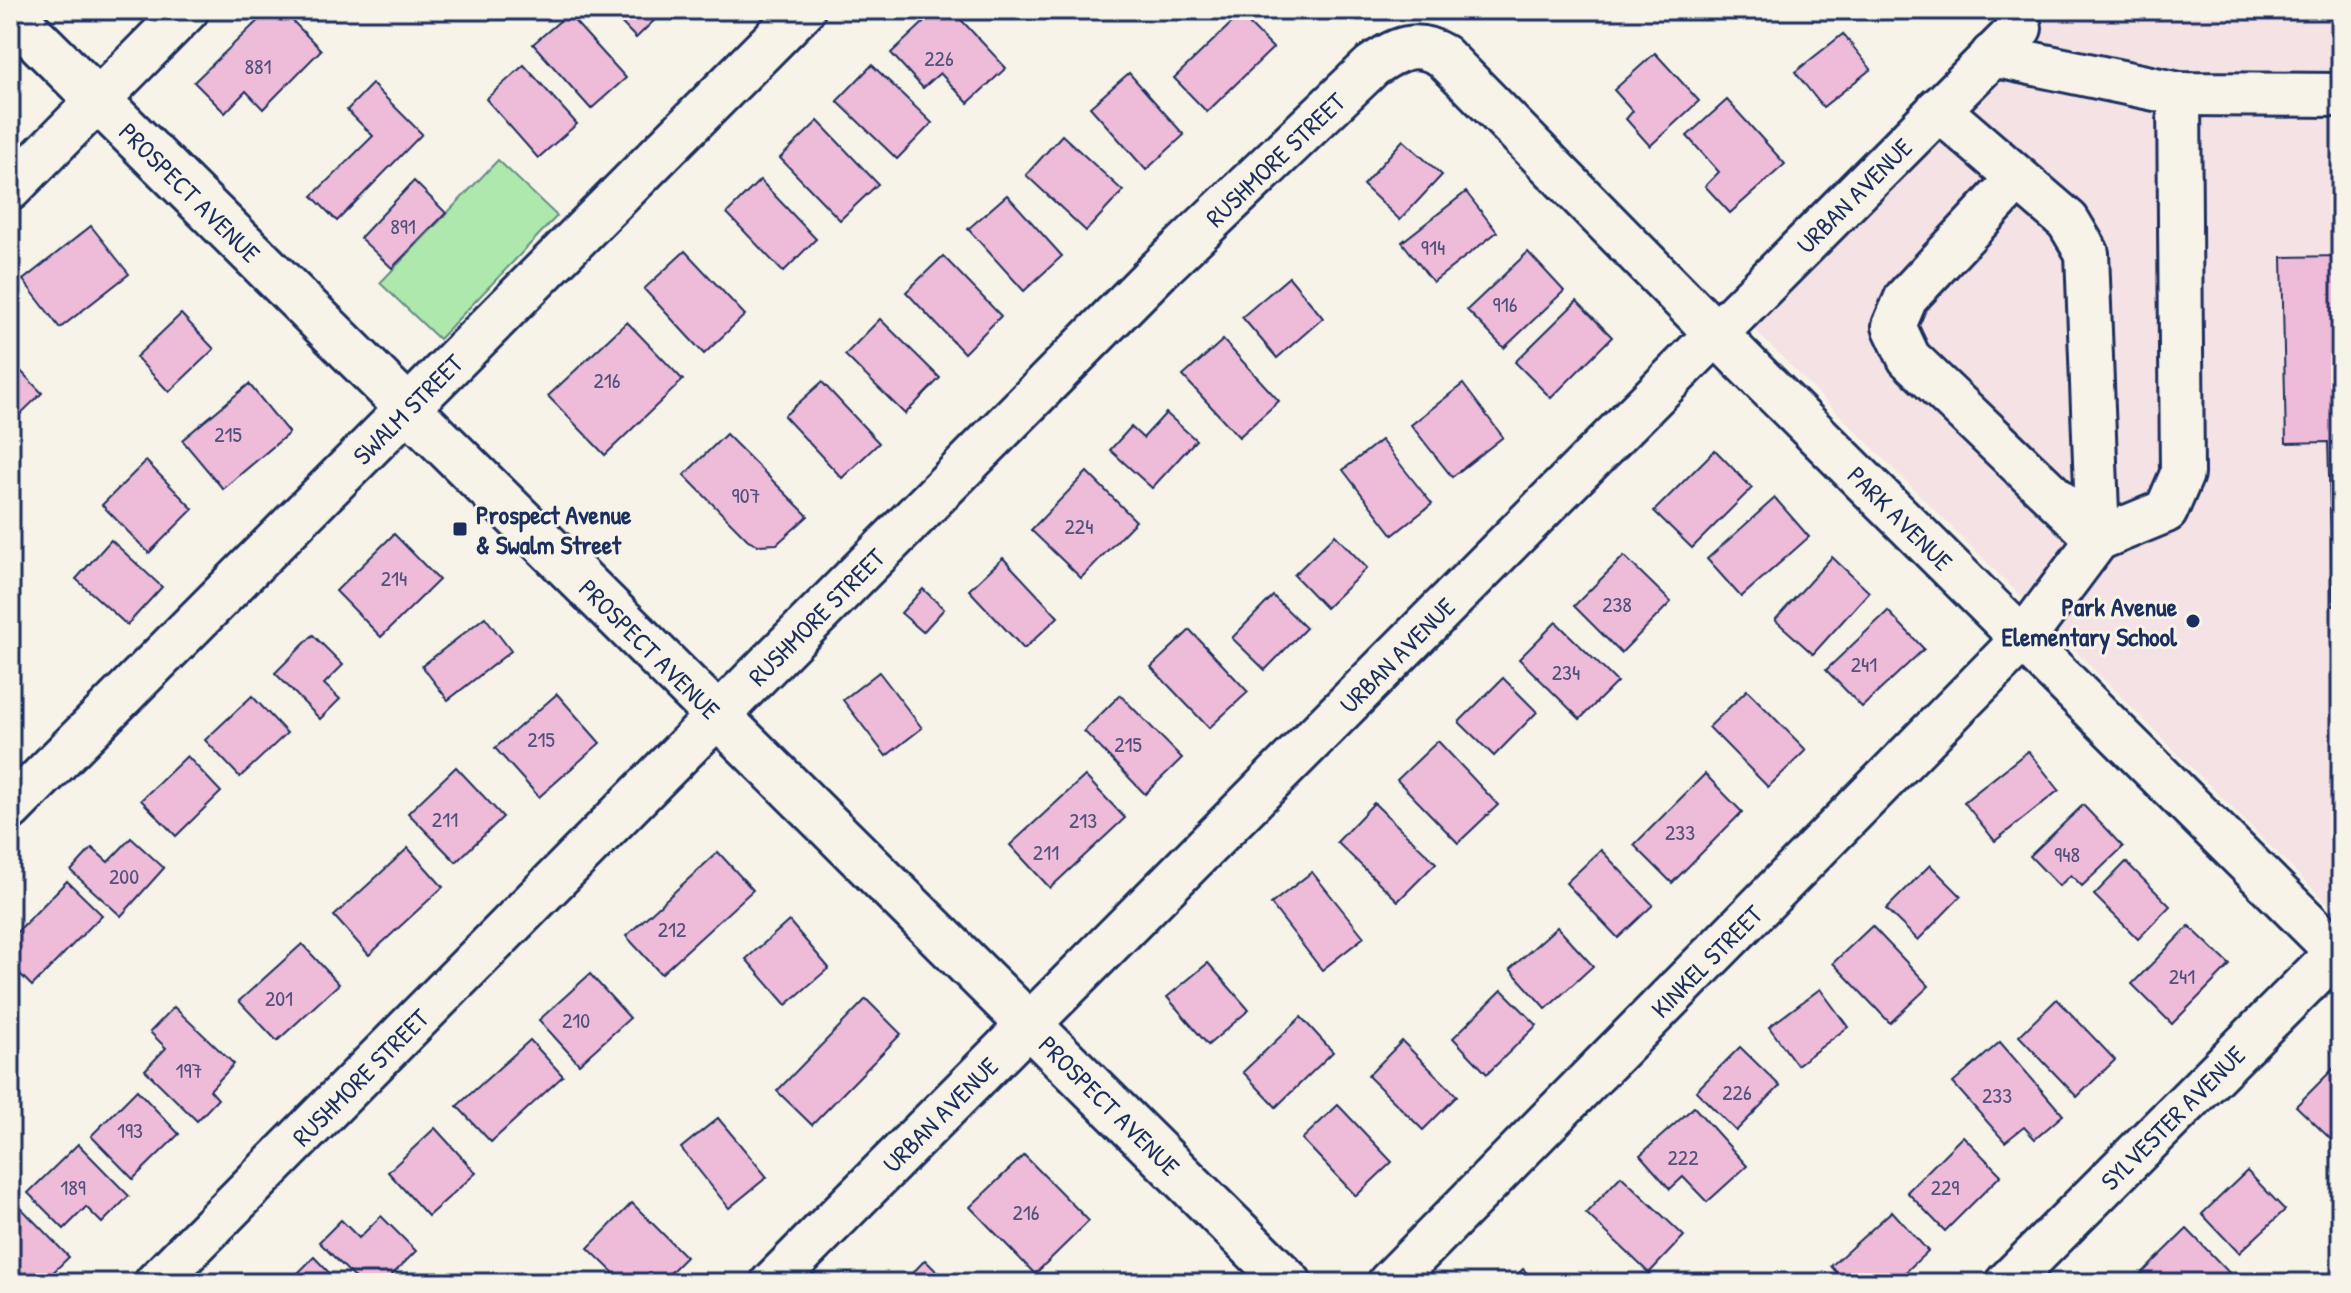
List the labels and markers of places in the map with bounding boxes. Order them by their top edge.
place label: Prospect Avenue & Swalm Street [476,497,632,562]
marker: Prospect Avenue & Swalm Street [451,520,469,538]
place label: Park Avenue Elementary School [2002,589,2178,655]
marker: Park Avenue Elementary School [2184,612,2202,630]

